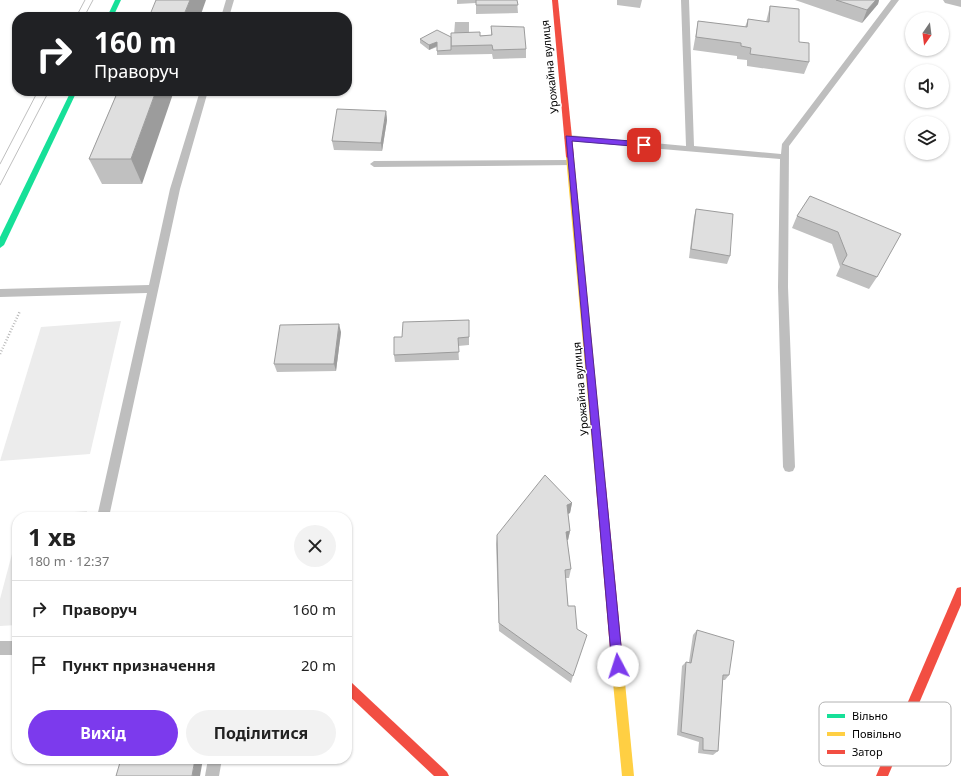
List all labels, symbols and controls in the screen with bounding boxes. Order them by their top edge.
north arrow [905,12,949,56]
map controls [905,12,949,160]
street label: Урожайна вулиця [537,19,561,115]
text: 160 m [94,23,177,61]
icon: right [28,28,80,80]
text: Праворуч [94,59,179,83]
button: sound [905,64,949,108]
button: layers [905,116,949,160]
pin [627,128,661,162]
icon: arrive [633,134,655,156]
street label: Урожайна вулиця [568,342,592,436]
text: 1 хв [28,520,76,553]
button: close [294,525,336,567]
text: 180 m · 12:37 [28,552,109,570]
icon: right [28,598,50,620]
text: Праворуч [62,599,137,619]
text: 160 m [292,599,336,619]
position arrow [597,645,639,687]
icon: arrive [28,654,50,676]
text: Пункт призначення [62,655,216,675]
text: 20 m [301,655,336,675]
legend [819,702,951,766]
text: Вільно [852,708,888,723]
button: Вихід [28,710,178,756]
button: Поділитися [186,710,336,756]
text: Повільно [852,726,901,741]
text: Затор [852,744,883,759]

